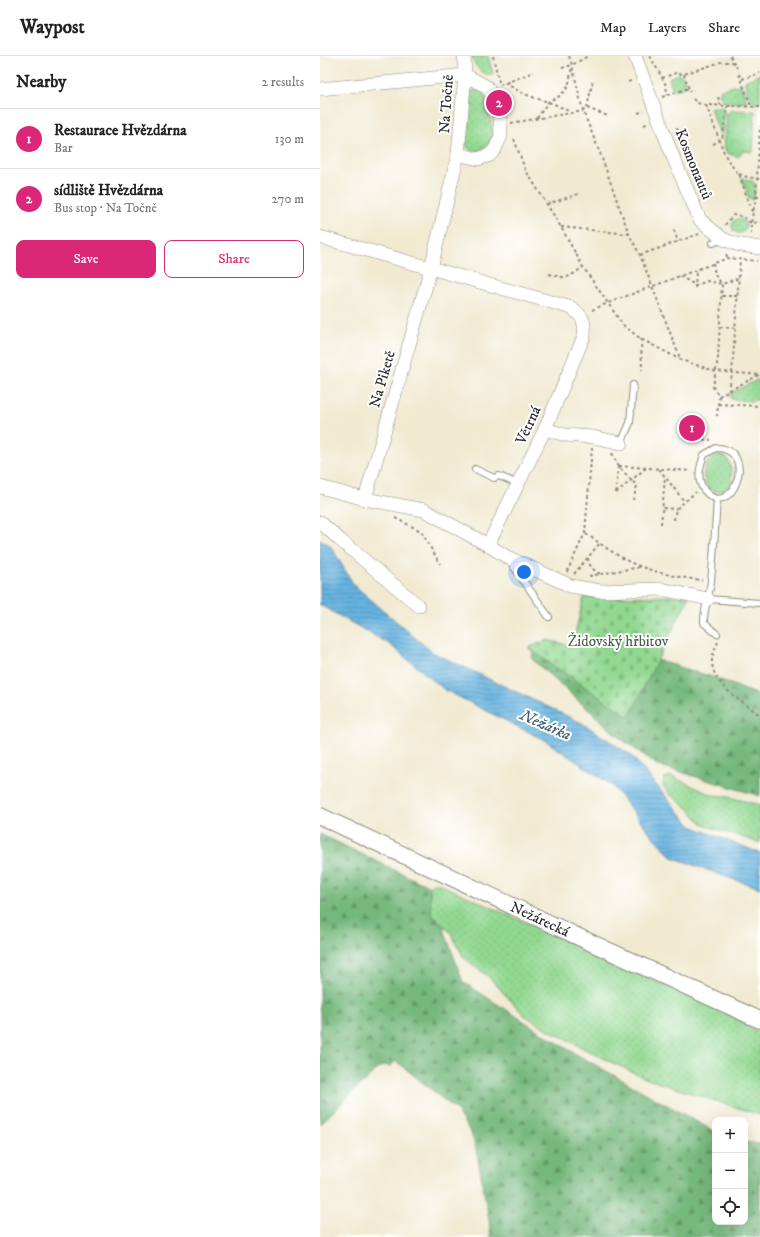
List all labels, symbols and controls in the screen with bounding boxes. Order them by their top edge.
text: Waypost [20,16,84,39]
text: Map [600,19,626,37]
text: Layers [648,19,686,37]
text: Share [708,19,740,37]
text: Nearby [16,71,66,93]
text: 2 results [262,74,304,90]
street label: Na Točně [435,74,458,134]
pin: 2 [486,88,512,118]
text: Restaurace Hvězdárna [54,121,187,140]
street label: Kosmonautů [671,126,716,202]
text: 1 [27,131,31,147]
text: 130 m [275,131,304,147]
text: Bar [54,140,73,156]
text: sídliště Hvězdárna [54,181,163,200]
text: 2 [26,191,32,207]
text: 270 m [272,191,304,207]
text: Bus stop · Na Točně [54,200,157,216]
button: Save [16,240,156,278]
button: Share [164,240,304,278]
street label: Na Piketě [365,348,400,410]
street label: Větrná [511,402,546,448]
pin: 1 [679,413,705,443]
your location [514,562,534,582]
park label: Židovský hřbitov [568,632,669,651]
water label: Nežárka [516,704,574,745]
street label: Nežárecká [507,897,573,942]
map controls [712,1117,748,1225]
button: + [712,1117,748,1153]
button: − [712,1153,748,1189]
button: locate [712,1189,748,1225]

